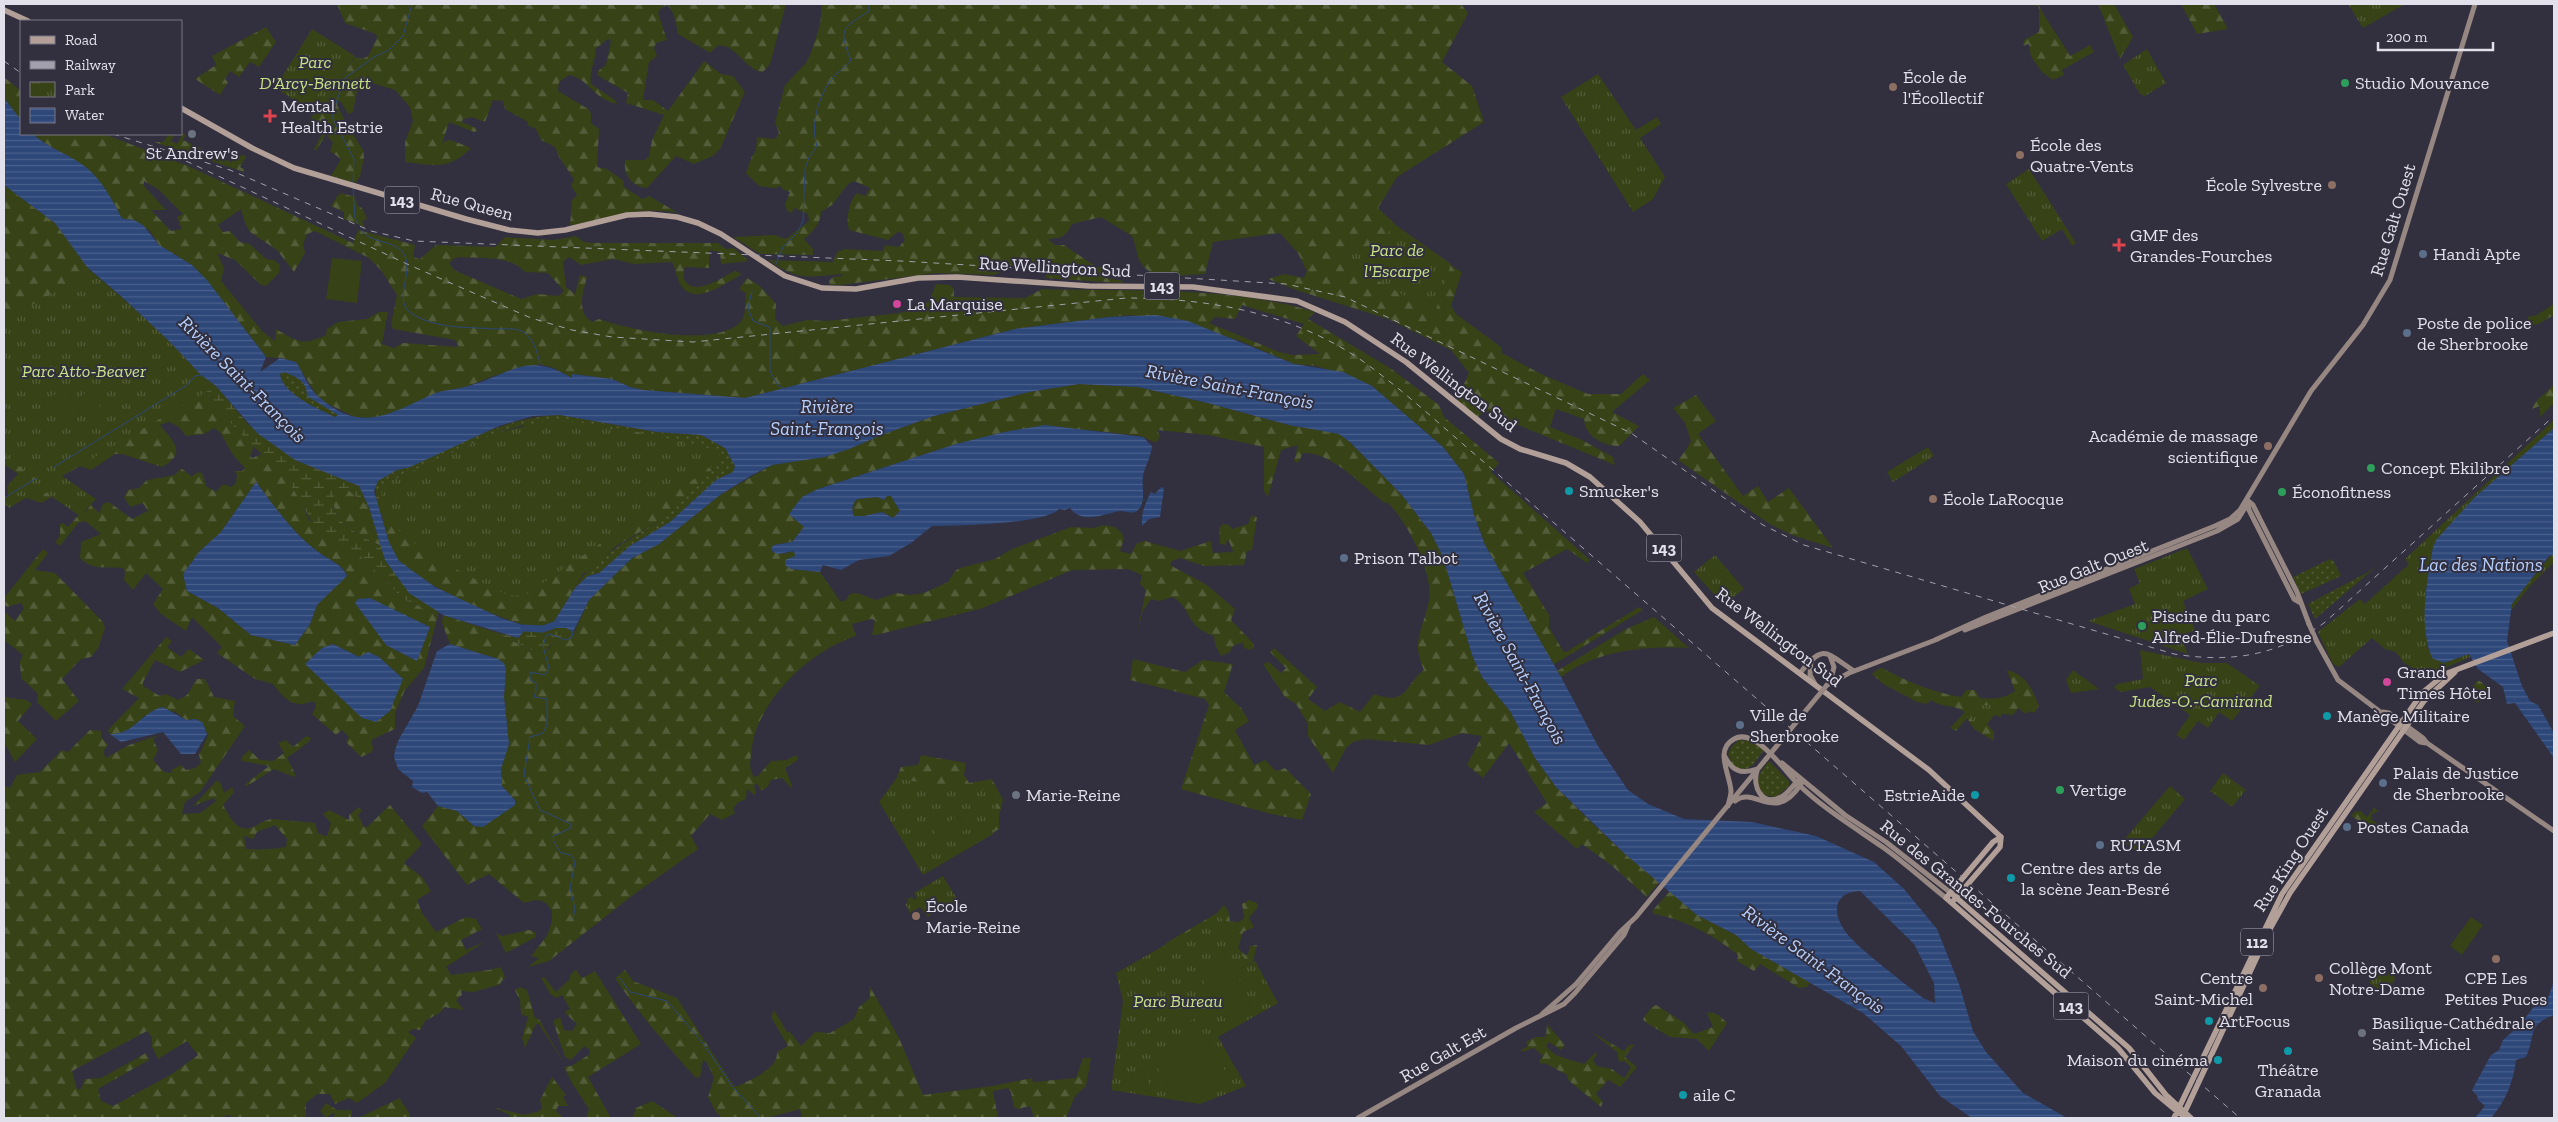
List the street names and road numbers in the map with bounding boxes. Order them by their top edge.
street label: Rue Galt Ouest [2365,161,2421,279]
street label: Rue Queen [428,182,516,226]
road number: 143 [384,186,420,214]
street label: Rue Wellington Sud [978,252,1132,282]
road number: 143 [1144,272,1180,300]
street label: Rue Wellington Sud [1387,327,1522,437]
road number: 143 [1646,534,1682,562]
street label: Rue Galt Ouest [2035,534,2152,598]
street label: Rue Wellington Sud [1712,582,1847,692]
street label: Rue King Ouest [2249,802,2333,916]
street label: Rue des Grandes-Fourches Sud [1876,815,2076,983]
road number: 112 [2241,929,2273,956]
road number: 143 [2054,992,2088,1019]
street label: Rue Galt Est [1396,1020,1490,1087]

